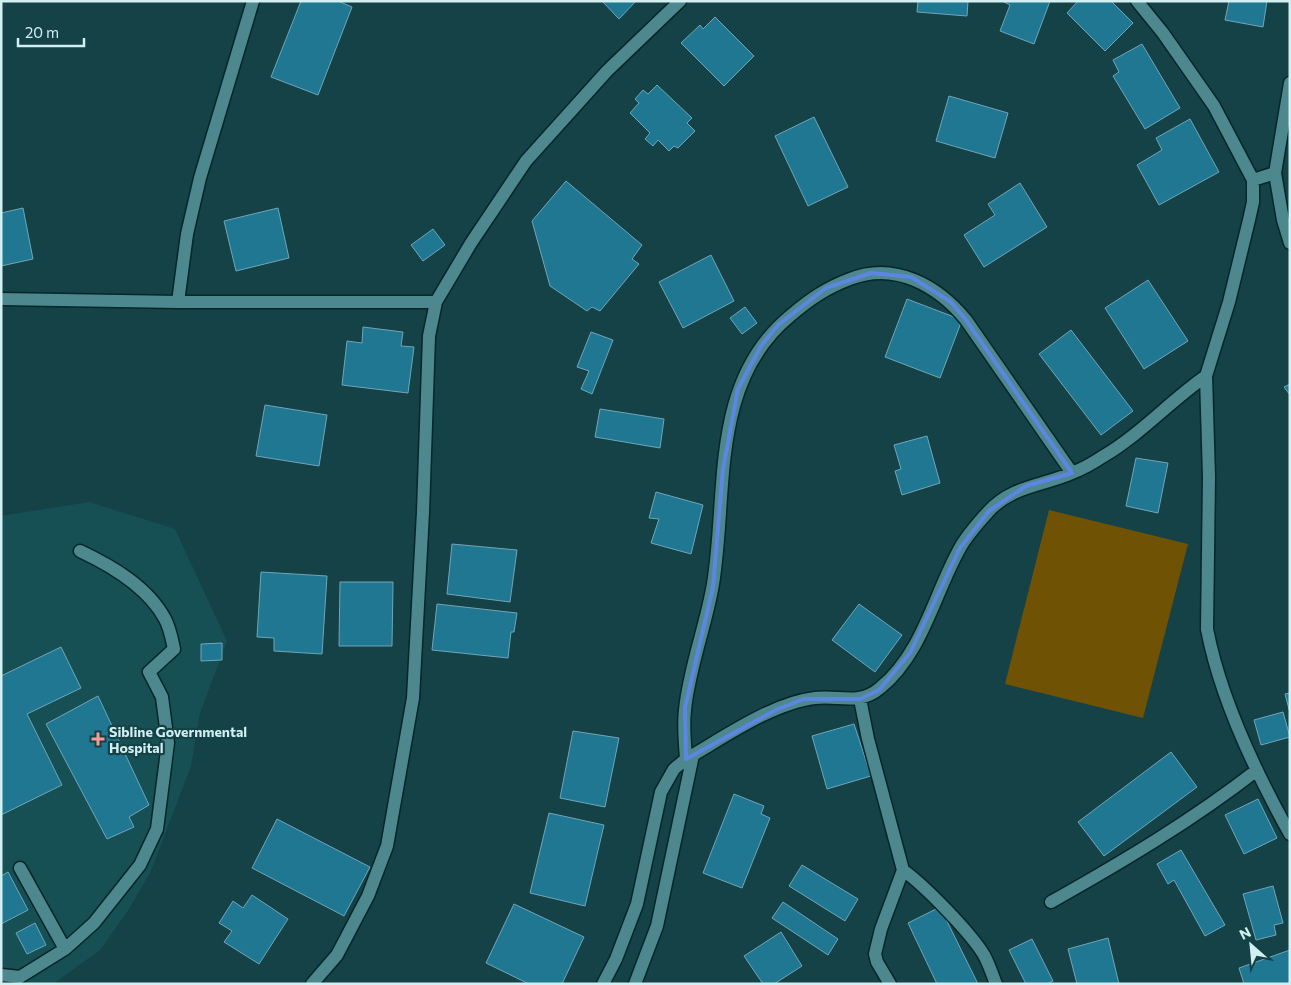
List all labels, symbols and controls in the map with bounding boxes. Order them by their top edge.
scale bar [18,15,84,47]
text: 20 m [25,23,59,41]
place label: Sibline Governmental Hospital [109,723,247,756]
marker: Sibline Governmental Hospital [91,732,105,746]
north arrow [1226,920,1276,970]
text: N [1236,923,1253,943]

